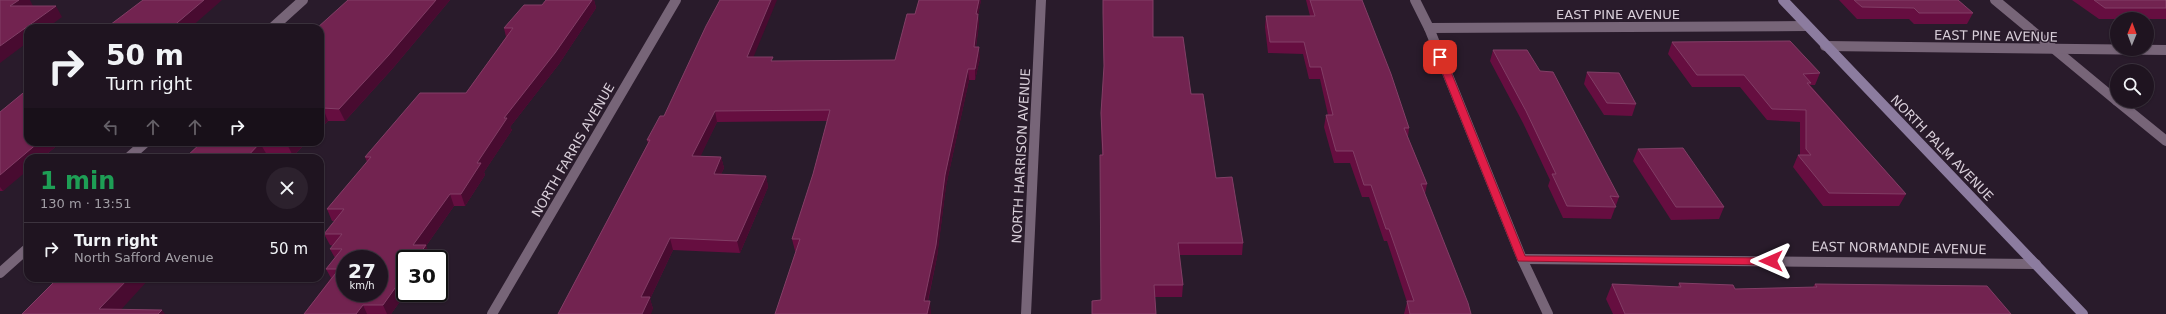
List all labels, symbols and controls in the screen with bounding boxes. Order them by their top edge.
street label: EAST PINE AVENUE [1556,7,1680,22]
north arrow [2110,12,2154,56]
map controls [2110,12,2154,108]
street label: EAST PINE AVENUE [1934,27,2058,45]
text: 50 m [106,39,184,72]
icon: right [40,40,92,92]
pin [1423,40,1457,74]
icon: arrive [1429,46,1451,68]
button: search [2110,64,2154,108]
street label: NORTH HARRISON AVENUE [1009,68,1033,244]
text: Turn right [106,73,192,94]
street label: NORTH FARRIS AVENUE [529,80,617,220]
street label: NORTH PALM AVENUE [1888,92,1996,204]
icon: left [100,116,122,138]
icon: ahead [142,116,164,138]
icon: ahead [184,116,206,138]
icon: right [226,116,248,138]
text: 1 min [40,167,115,195]
button: close [266,167,308,209]
text: 130 m · 13:51 [40,196,131,211]
text: Turn right [74,232,158,250]
icon: right [40,238,62,260]
street label: EAST NORMANDIE AVENUE [1811,239,1987,257]
text: 50 m [270,240,308,258]
position arrow [1750,240,1792,282]
text: North Safford Avenue [74,250,213,265]
speed limit sign: 30 [396,250,448,302]
text: 27 [348,259,376,283]
text: km/h [349,280,375,291]

